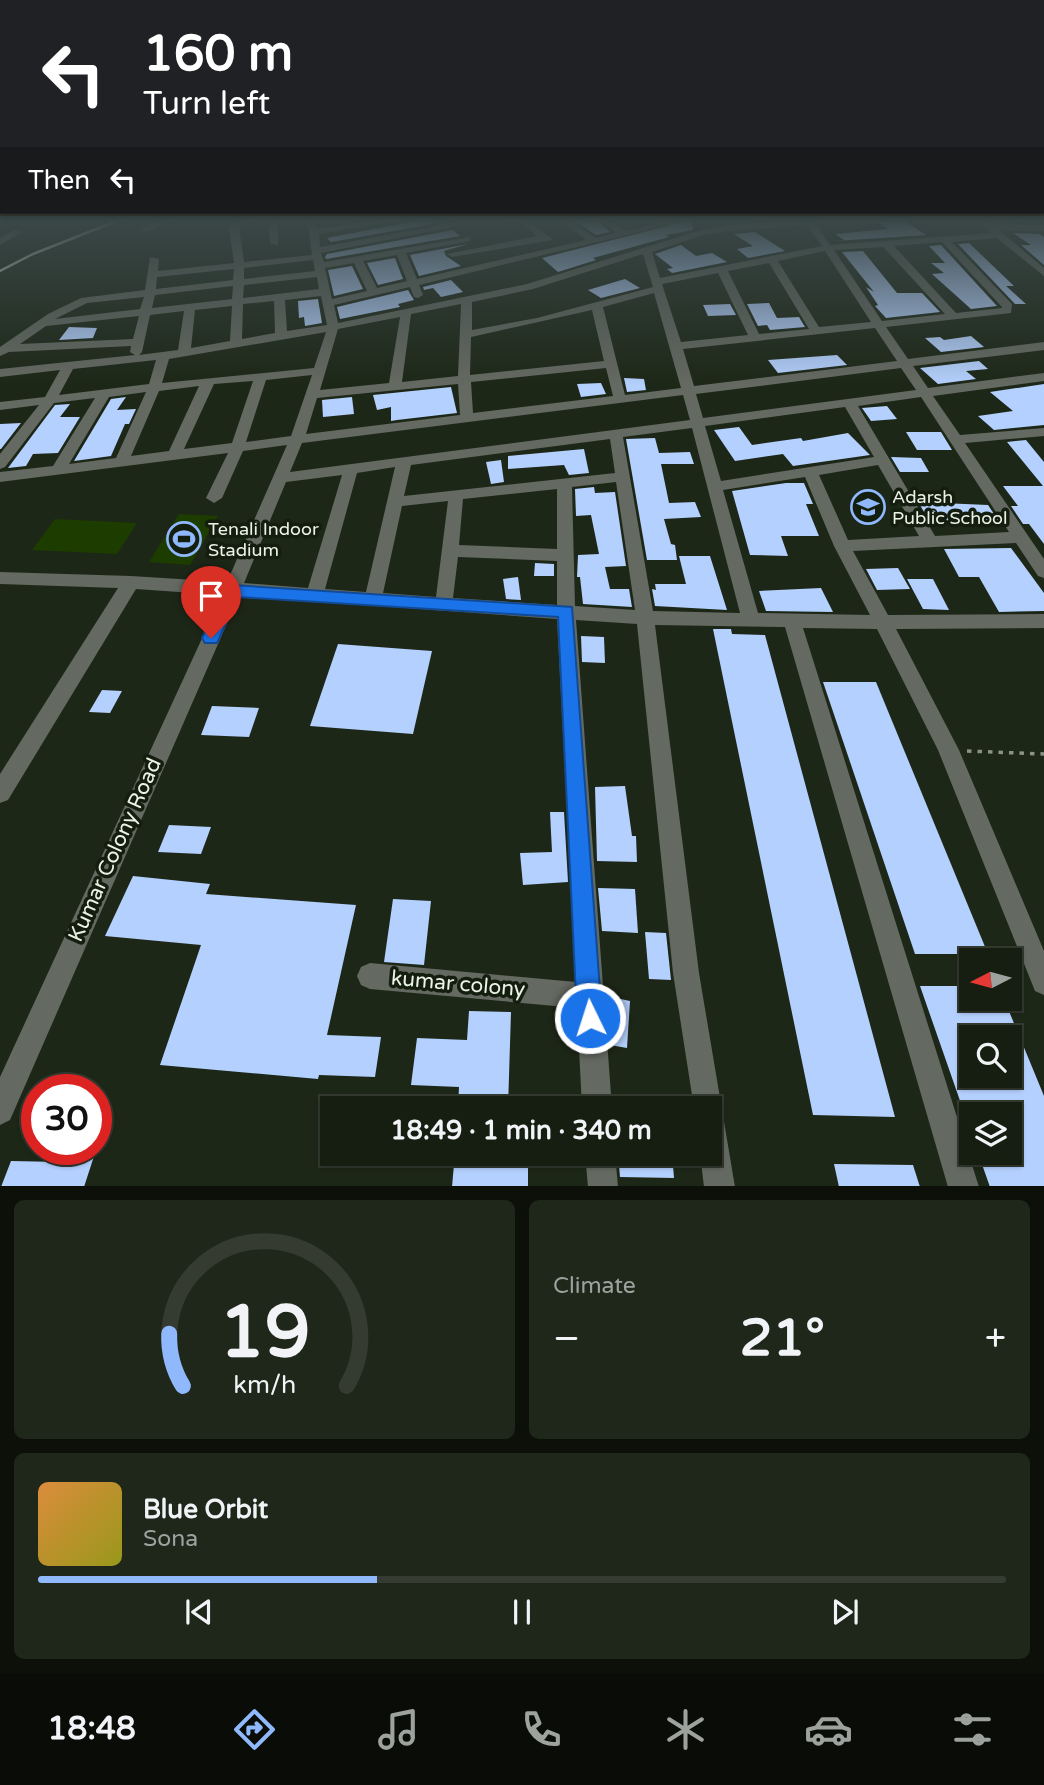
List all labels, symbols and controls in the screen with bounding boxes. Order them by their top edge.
text: 160 m [143,25,293,84]
icon: left [28,28,119,119]
text: Turn left [143,85,270,123]
icon: left [104,161,142,199]
text: Then [28,165,90,196]
place label: Adarsh Public School [892,486,1008,529]
school or university icon: Adarsh Public School [849,488,887,526]
place label: Tenali Indoor Stadium [208,518,319,561]
sports icon: Tenali Indoor Stadium [165,520,203,558]
pin [181,566,241,638]
icon: arrive [192,577,230,615]
street label: Kumar Colony Road [63,754,167,946]
north arrow [959,948,1022,1012]
map controls [959,948,1022,1165]
street label: kumar colony [390,966,526,1002]
position arrow [553,981,627,1055]
button: search [959,1025,1022,1088]
speed limit sign: 30 [21,1074,112,1165]
button: layers [959,1102,1022,1165]
text: 18:49 · 1 min · 340 m [390,1115,652,1146]
text: Climate [553,1272,636,1300]
text: 19 [219,1289,310,1377]
text: 21° [740,1307,825,1370]
text: − [553,1316,580,1362]
text: + [985,1316,1006,1362]
text: km/h [233,1369,296,1399]
text: Blue Orbit [143,1494,268,1525]
text: Sona [143,1525,198,1553]
icon: previous [180,1593,218,1631]
icon: pause [503,1593,541,1631]
icon: next [826,1593,864,1631]
icon: directions [230,1705,279,1754]
icon: music [374,1705,423,1754]
icon: phone [517,1705,566,1754]
icon: climate [661,1705,710,1754]
icon: car [804,1705,853,1754]
icon: filters [948,1705,997,1754]
text: 18:48 [47,1710,136,1748]

